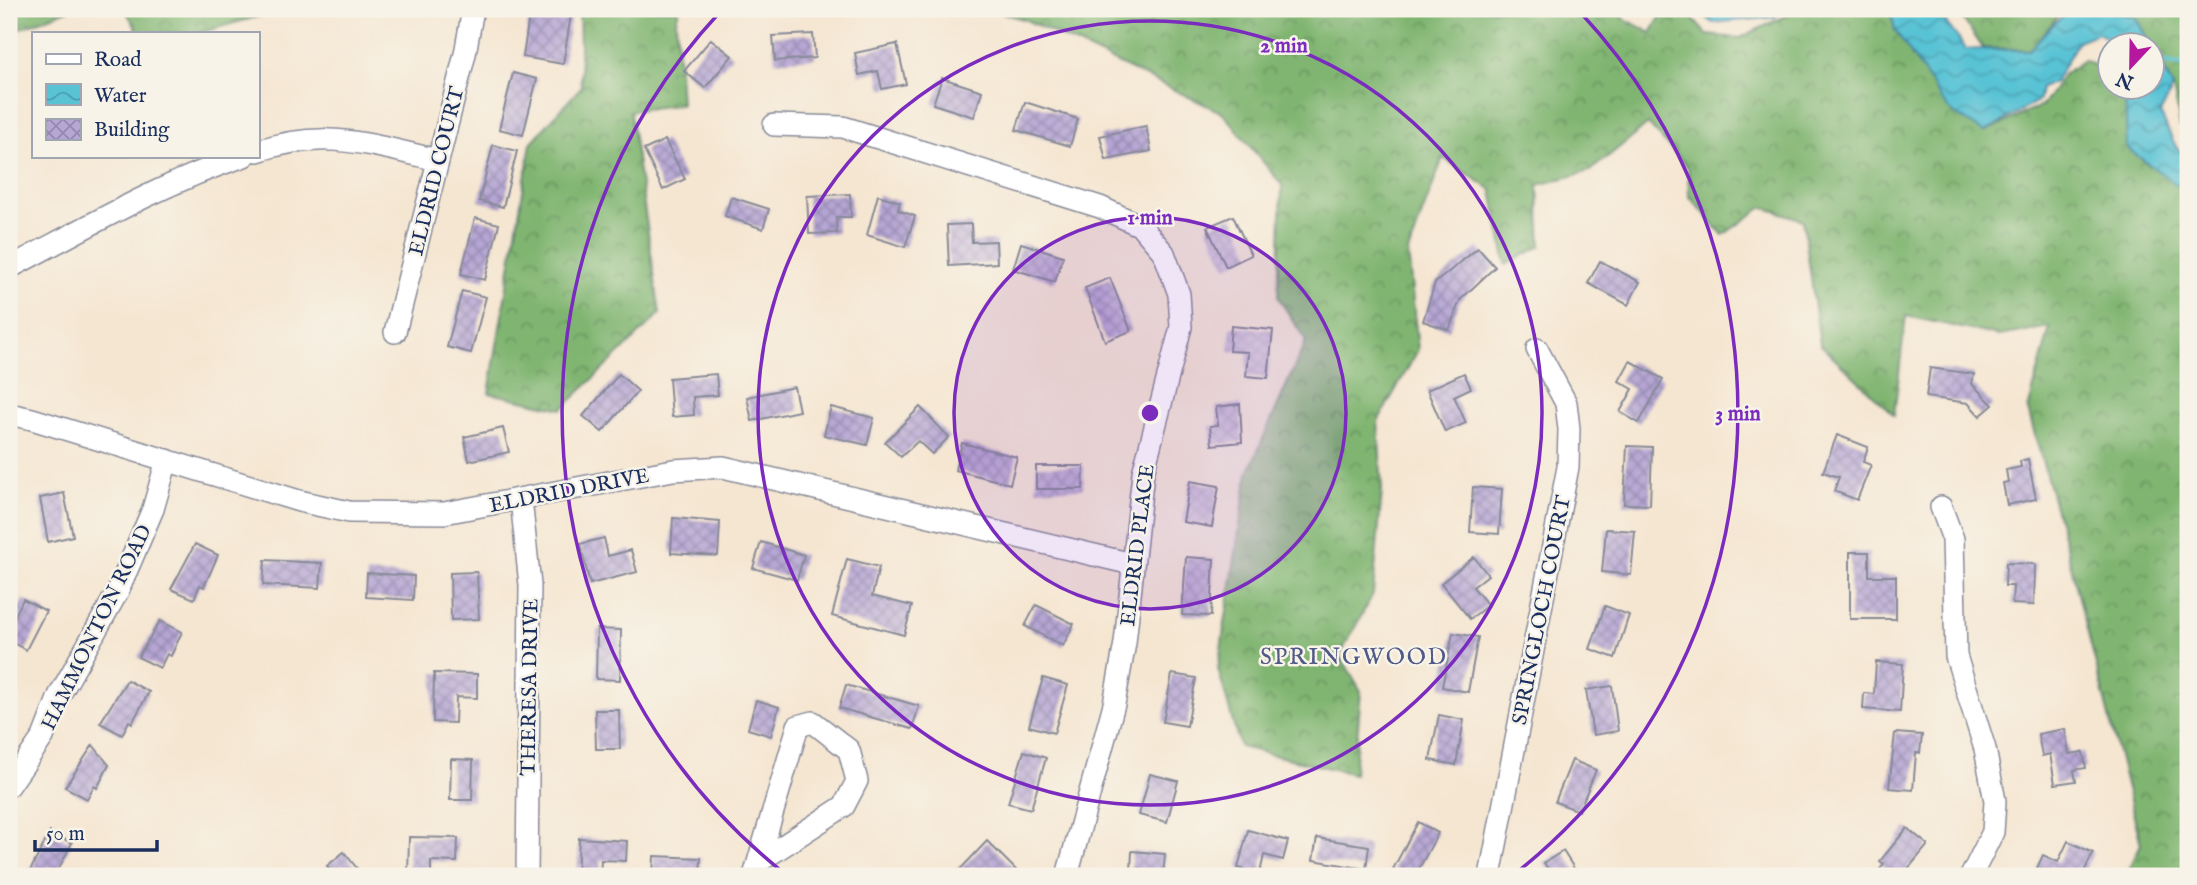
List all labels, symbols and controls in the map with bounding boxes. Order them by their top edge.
legend [32,32,259,158]
north arrow [2096,32,2166,102]
text: 2 min [1260,33,1308,60]
text: Road [94,47,142,74]
text: N [2113,65,2138,94]
text: Water [94,83,147,110]
street label: ELDRID COURT [403,83,472,259]
text: Building [94,117,170,144]
text: 1 min [1127,205,1173,232]
centre of rings [1138,401,1162,425]
text: 3 min [1715,401,1761,428]
street label: ELDRID DRIVE [487,463,651,520]
street label: ELDRID PLACE [1115,463,1162,628]
street label: SPRINGLOCH COURT [1507,493,1578,727]
street label: HAMMONTON ROAD [36,520,159,735]
street label: THERESA DRIVE [515,598,546,776]
district label: SPRINGWOOD [1260,643,1448,672]
scale bar [35,808,158,852]
text: 50 m [46,821,85,848]

